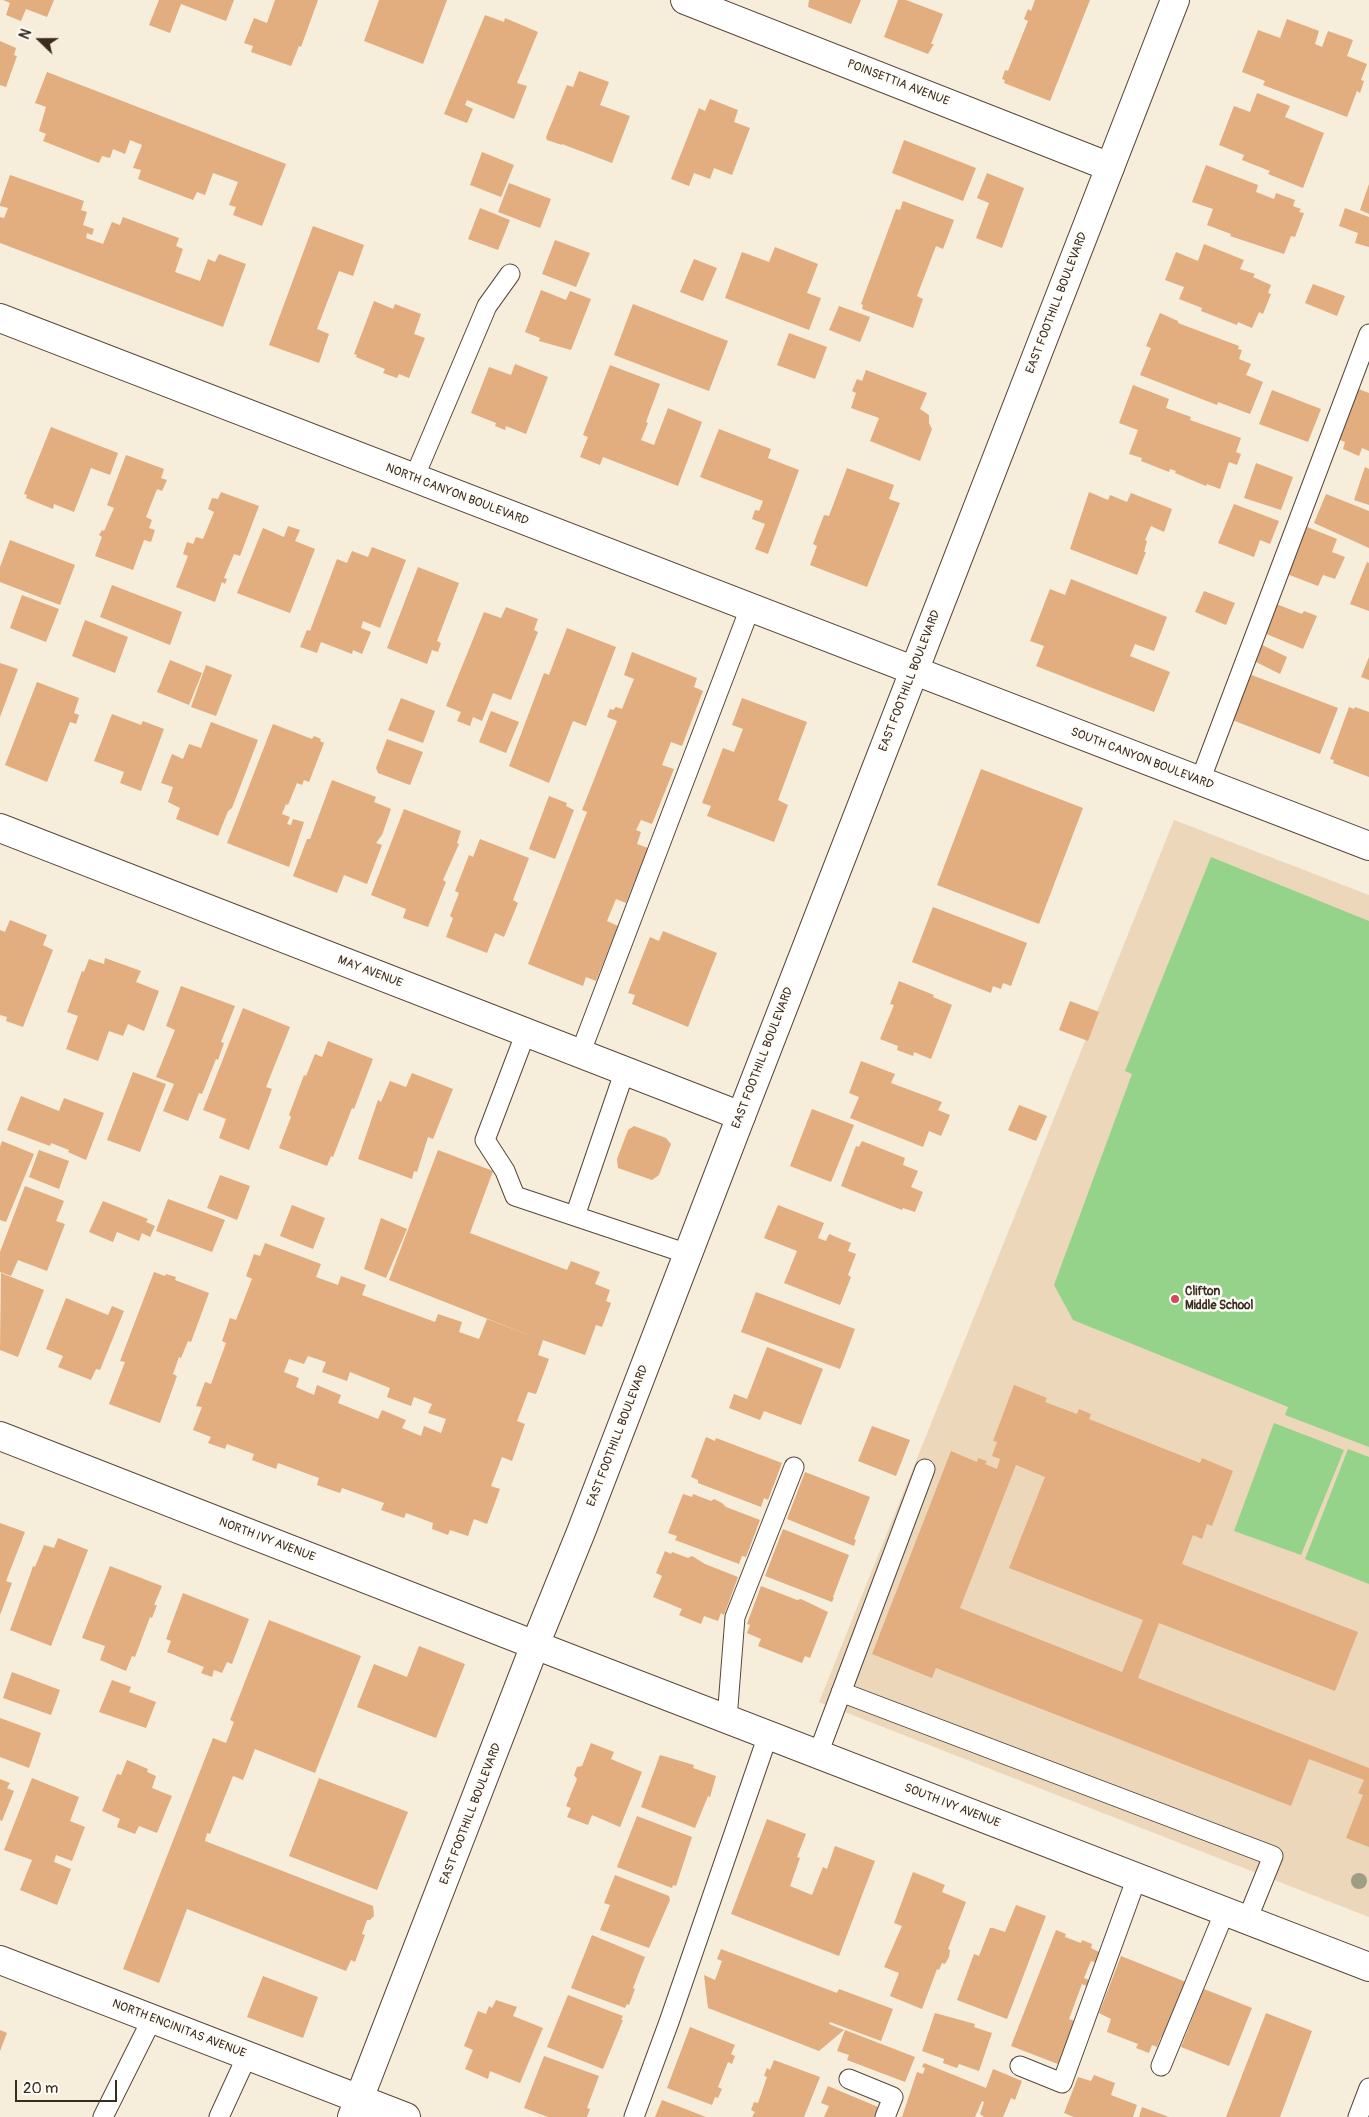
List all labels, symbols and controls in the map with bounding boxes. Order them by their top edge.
north arrow [15,15,65,65]
text: N [16,27,35,42]
street label: POINSETTIA AVENUE [845,57,951,109]
street label: EAST FOOTHILL BOULEVARD [1023,230,1091,376]
street label: NORTH CANYON BOULEVARD [383,461,531,529]
street label: EAST FOOTHILL BOULEVARD [876,608,944,754]
street label: SOUTH CANYON BOULEVARD [1069,725,1215,793]
street label: MAY AVENUE [336,953,404,991]
street label: EAST FOOTHILL BOULEVARD [729,985,797,1131]
place label: Clifton Middle School [1185,1285,1253,1313]
marker: Clifton Middle School [1169,1293,1181,1305]
street label: EAST FOOTHILL BOULEVARD [584,1363,652,1509]
street label: NORTH IVY AVENUE [217,1515,317,1565]
street label: EAST FOOTHILL BOULEVARD [437,1741,505,1887]
street label: SOUTH IVY AVENUE [902,1781,1002,1831]
street label: NORTH ENCINITAS AVENUE [110,1997,248,2061]
scale bar [18,2070,120,2102]
text: 20 m [23,2079,58,2098]

